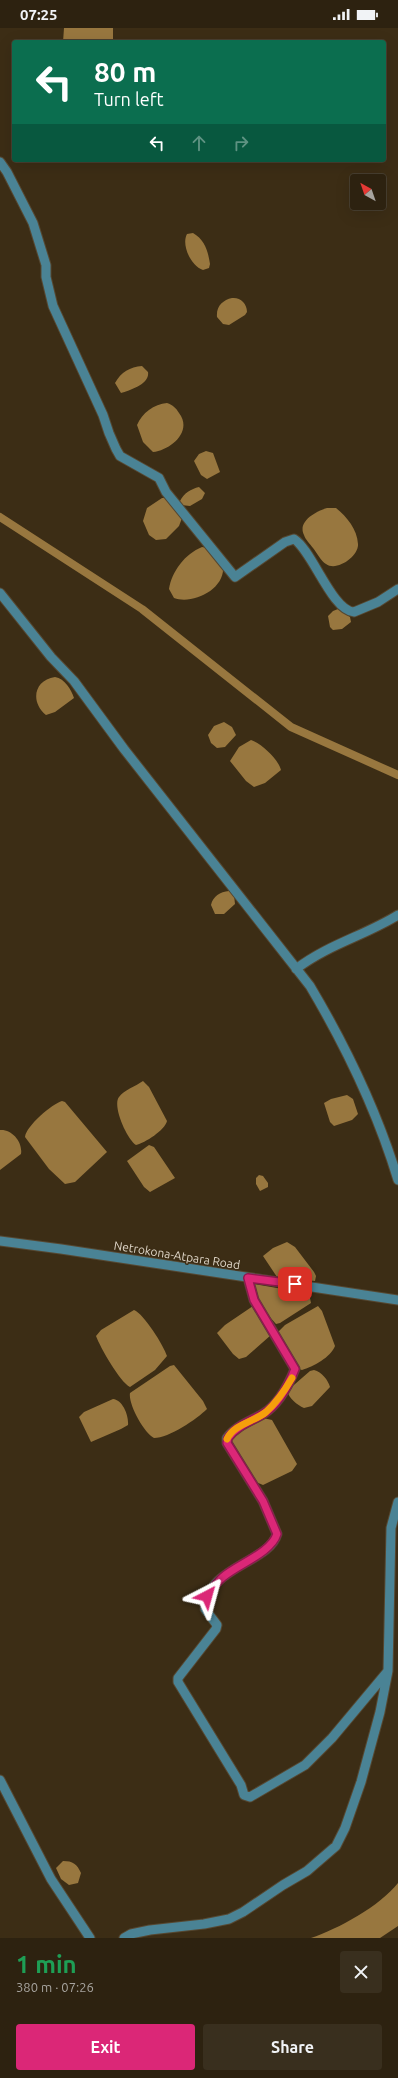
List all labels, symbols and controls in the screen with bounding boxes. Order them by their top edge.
text: 07:25 [20,6,58,23]
icon: left [28,56,80,108]
text: 80 m [94,56,156,87]
text: Turn left [94,89,164,109]
icon: left [146,132,168,154]
icon: ahead [188,132,210,154]
icon: right [230,132,252,154]
north arrow [350,174,386,210]
map controls [350,174,386,210]
street label: Netrokona-Atpara Road [113,1239,241,1271]
pin [278,1267,312,1301]
icon: arrive [284,1273,306,1295]
position arrow [186,1575,228,1617]
text: 1 min [16,1951,77,1978]
button: close [340,1951,382,1993]
text: 380 m · 07:26 [16,1980,94,1994]
button: Exit [16,2024,195,2070]
button: Share [203,2024,382,2070]

